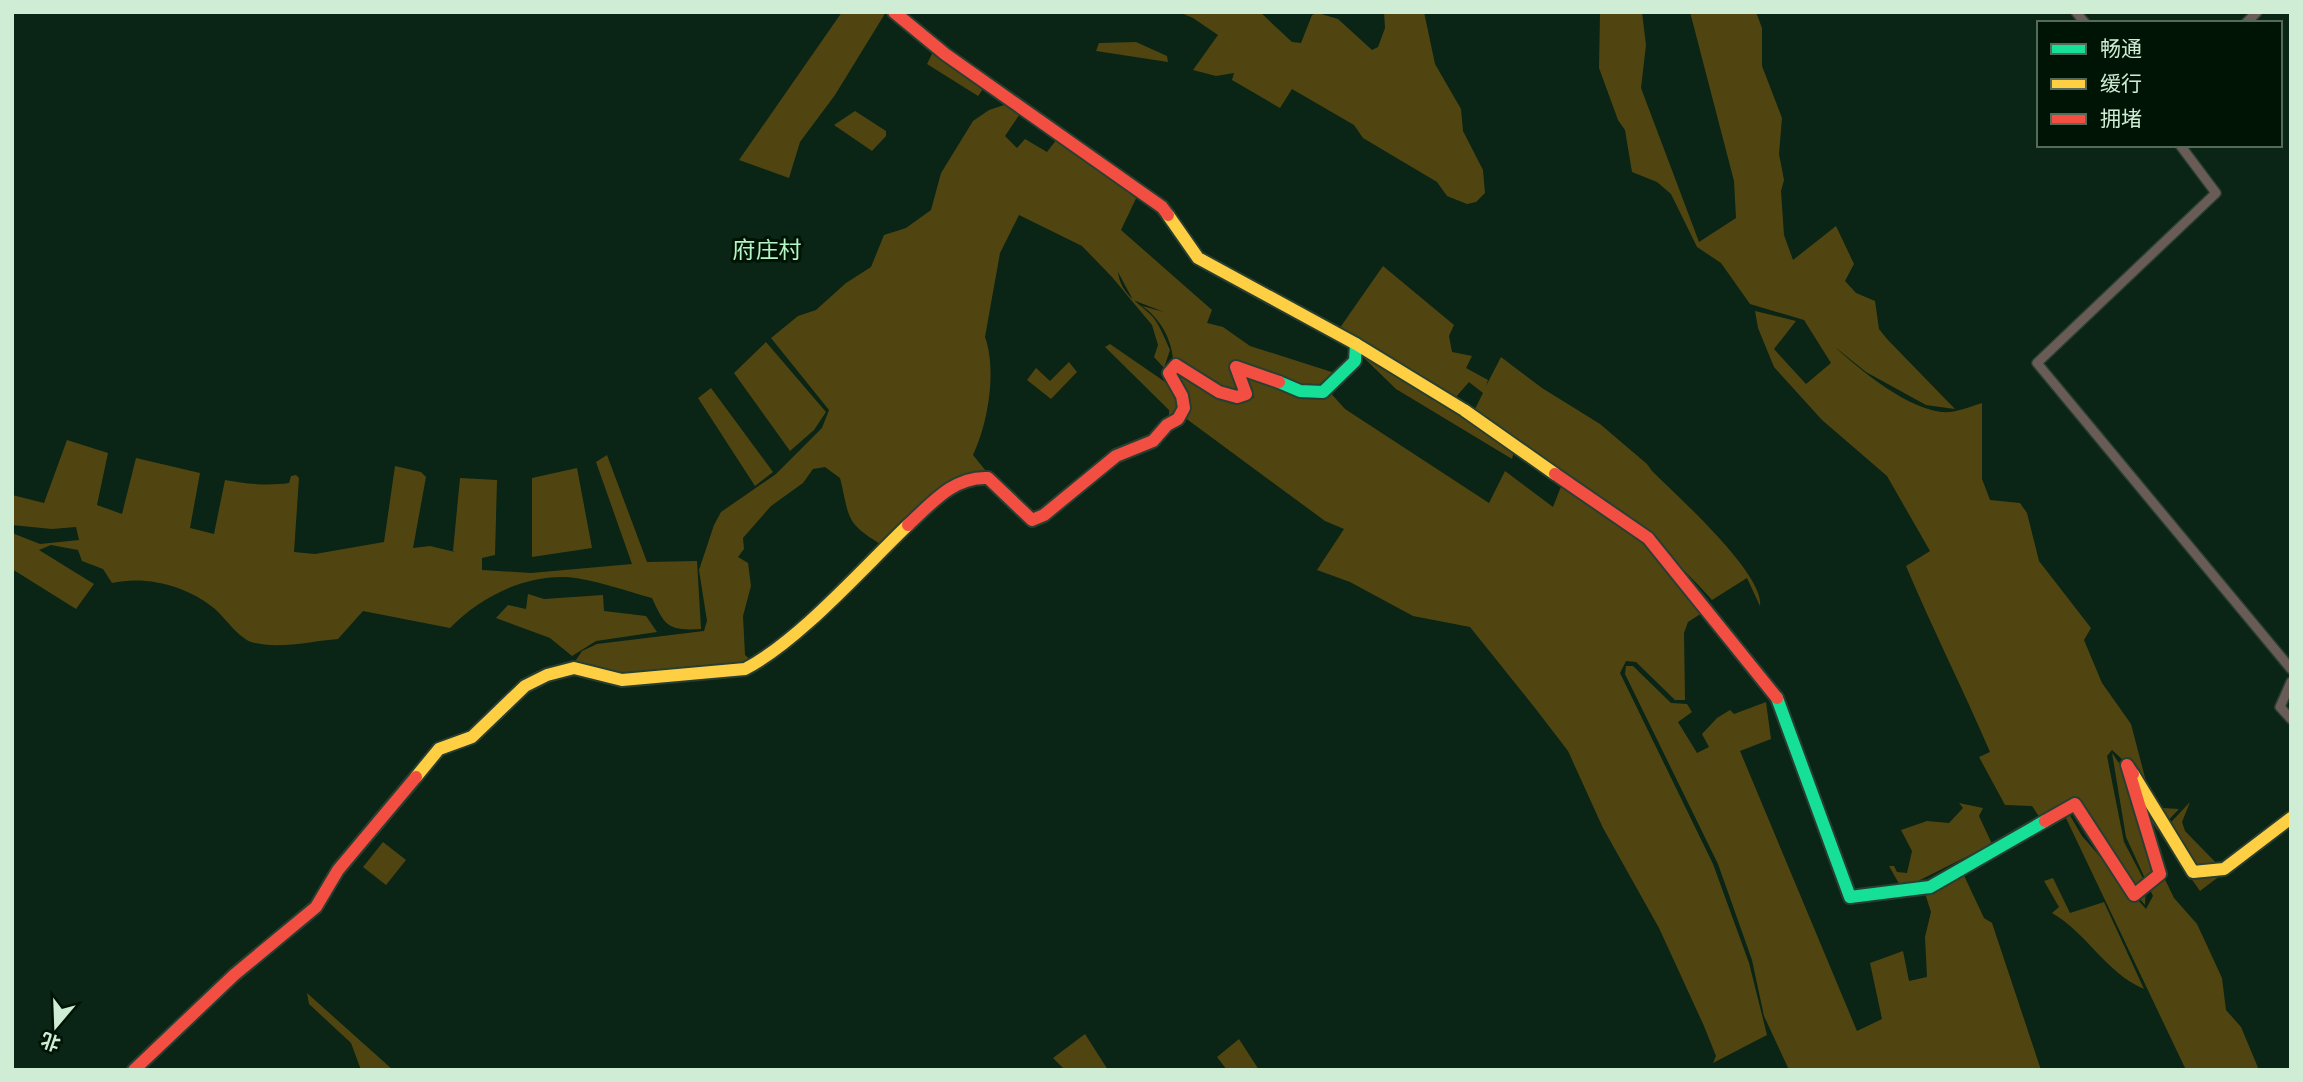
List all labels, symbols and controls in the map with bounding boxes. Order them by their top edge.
legend [2037,21,2282,147]
text: 畅通 [2100,34,2142,62]
text: 缓行 [2100,69,2142,97]
text: 拥堵 [2100,104,2142,132]
district label: 府庄村 [733,233,802,265]
north arrow [21,991,91,1061]
text: 北 [37,1027,64,1057]

